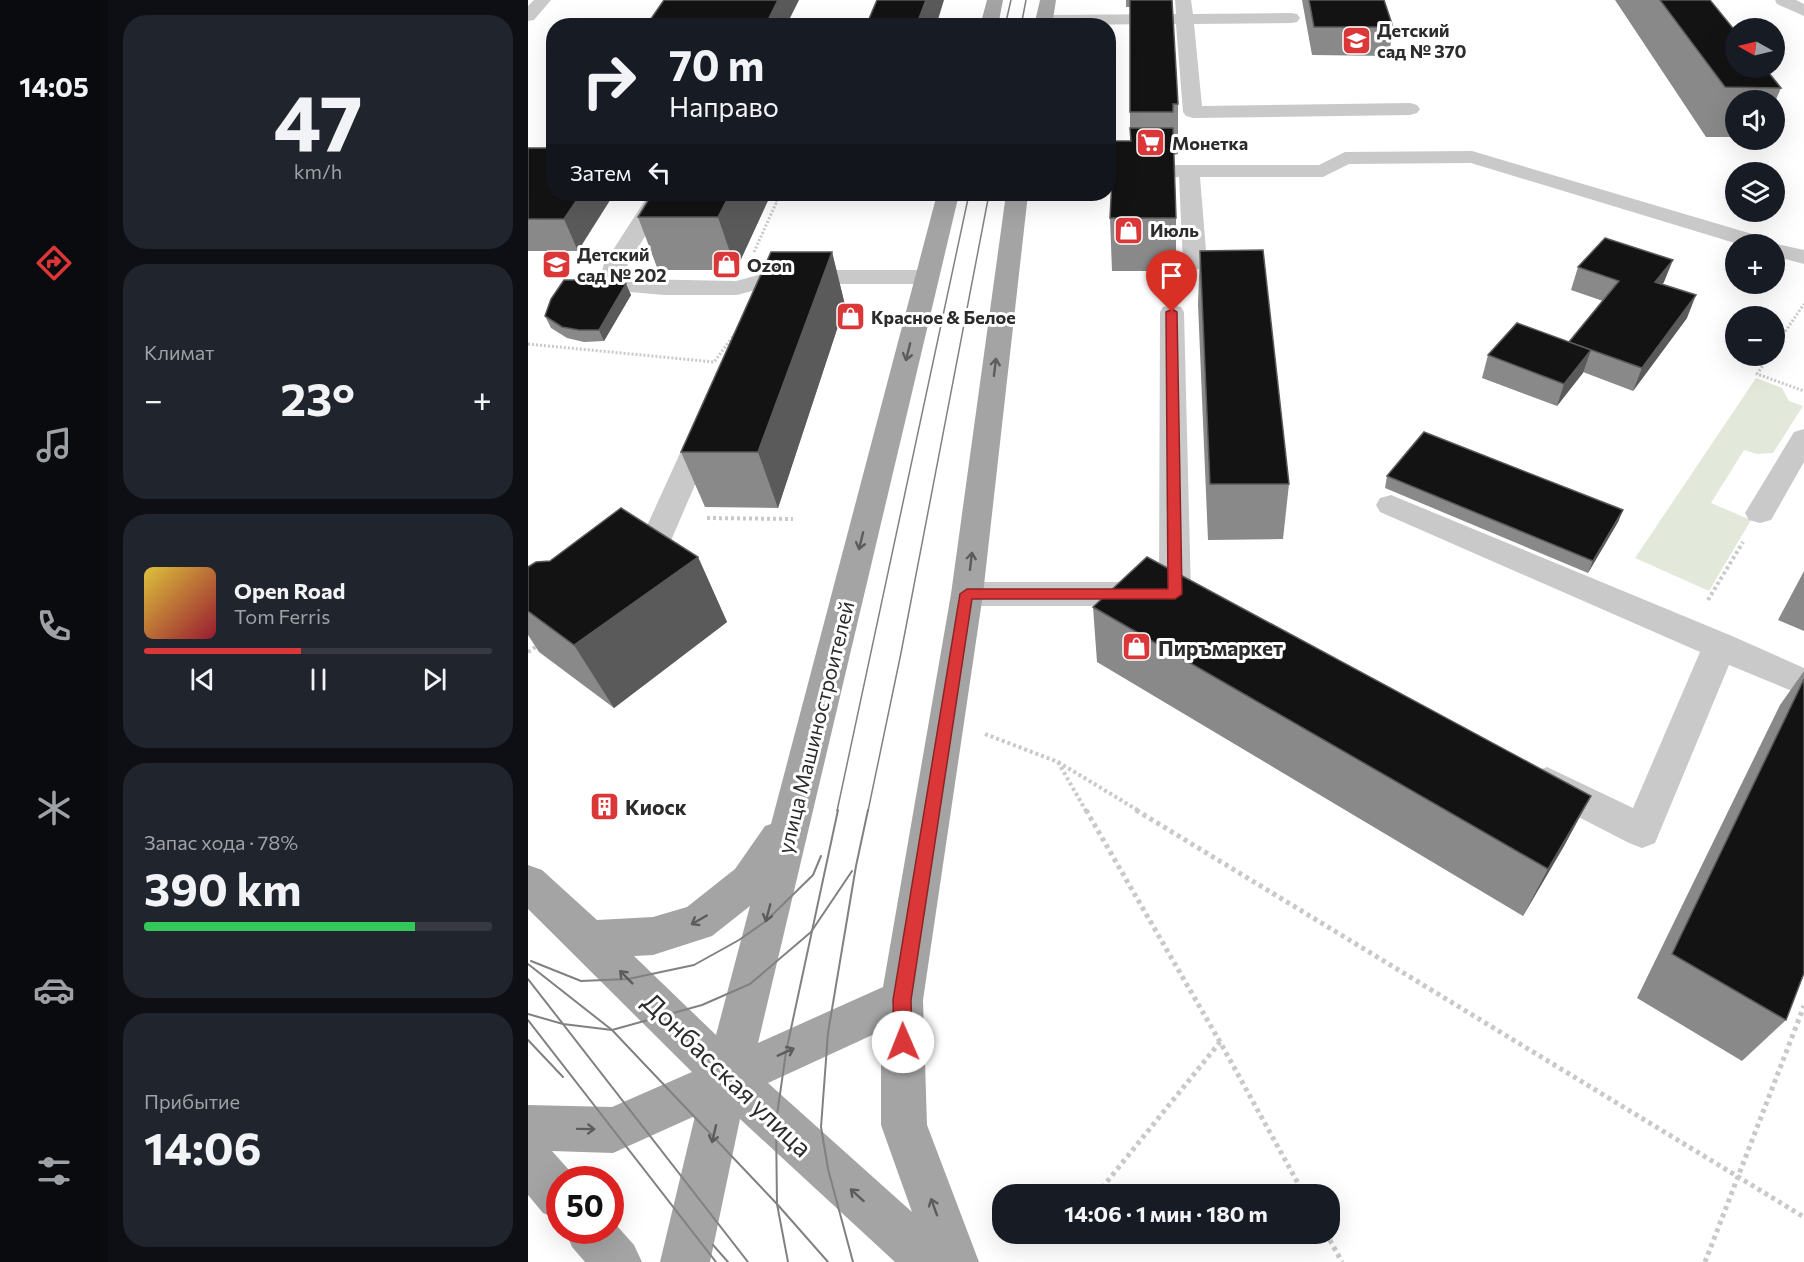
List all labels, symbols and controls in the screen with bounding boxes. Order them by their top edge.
north arrow [1725,18,1785,78]
map controls [1725,18,1785,366]
place label: Детский сад № 370 [1377,19,1466,62]
school or university icon: Детский сад № 370 [1340,24,1372,56]
text: 70 m [669,38,764,90]
icon: right [570,42,648,120]
text: 14:05 [19,70,89,103]
text: 47 [273,72,363,167]
text: Направо [669,90,779,123]
button: sound [1725,90,1785,150]
supermarket icon: Монетка [1135,127,1167,159]
place label: Монетка [1172,132,1248,154]
icon: left [643,156,676,189]
text: km/h [294,159,342,183]
text: Затем [570,159,631,186]
button: layers [1725,162,1785,222]
shop icon: Июль [1113,214,1145,246]
place label: Июль [1150,219,1199,241]
button: + [1725,234,1785,294]
icon: directions [33,242,75,284]
place label: Детский сад № 202 [577,243,667,286]
school or university icon: Детский сад № 202 [540,248,572,280]
shop icon: Ozon [710,249,742,281]
pin [1146,250,1197,312]
place label: Ozon [747,254,792,276]
icon: arrive [1155,259,1188,292]
shop icon: Красное & Белое [834,301,866,333]
place label: Красное & Белое [871,306,1016,328]
button: − [1725,306,1785,366]
text: Климат [144,340,214,364]
one-way arrow [902,342,914,361]
one-way arrow [990,358,1001,378]
text: 23° [281,370,355,425]
text: − [144,378,163,419]
text: + [473,378,492,419]
icon: music [33,424,75,466]
one-way arrow [855,532,867,551]
one-way arrow [965,551,976,571]
text: Open Road [234,577,345,604]
street label: улица Машиностроителей [771,598,859,856]
text: Tom Ferris [234,604,330,628]
icon: phone [33,605,75,647]
shop icon: Пиръмаркет [1121,631,1153,663]
place label: Пиръмаркет [1158,635,1283,660]
icon: previous [186,663,219,696]
icon: pause [302,663,335,696]
icon: next [418,663,451,696]
icon: climate [33,787,75,829]
building icon: Киоск [588,790,620,822]
place label: Киоск [625,794,687,819]
text: Запас хода · 78% [144,830,298,854]
text: 390 km [144,860,302,915]
one-way arrow [761,904,773,923]
one-way arrow [691,914,708,926]
icon: car [33,969,75,1011]
one-way arrow [619,970,634,985]
street label: Донбасская улица [637,985,819,1163]
position arrow [871,1010,935,1074]
one-way arrow [776,1046,794,1057]
text: Прибытие [144,1089,240,1113]
text: 14:06 [144,1119,262,1174]
one-way arrow [576,1124,596,1135]
one-way arrow [707,1124,719,1143]
icon: filters [33,1150,75,1192]
speed limit sign: 50 [546,1166,624,1244]
one-way arrow [849,1188,864,1202]
one-way arrow [928,1198,939,1217]
text: 14:06 · 1 мин · 180 m [1064,1200,1268,1227]

